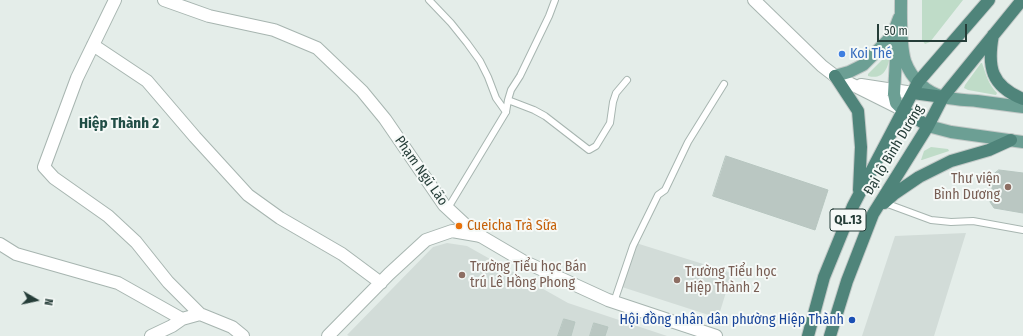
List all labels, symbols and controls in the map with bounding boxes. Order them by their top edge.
scale bar [879,16,969,42]
text: 50 m [884,24,908,38]
place label: Koi Thé [850,46,892,62]
marker: Koi Thé [837,49,847,59]
street label: Đại lộ Bình Dương [860,102,928,198]
district label: Hiệp Thành 2 [79,115,159,133]
street label: Phạm Ngũ Lão [391,133,451,209]
place label: Thư viện Bình Dương [934,171,1000,204]
marker: Thư viện Bình Dương [1003,182,1013,192]
road number: QL.13 [830,209,866,231]
place label: Cueicha Trà Sữa [467,218,557,234]
marker: Cueicha Trà Sữa [454,221,464,231]
place label: Trường Tiểu học Bán trú Lê Hồng Phong [470,259,587,292]
place label: Trường Tiểu học Hiệp Thành 2 [685,264,777,296]
marker: Trường Tiểu học Bán trú Lê Hồng Phong [457,270,467,280]
marker: Trường Tiểu học Hiệp Thành 2 [672,275,682,285]
north arrow [16,280,56,320]
text: N [41,298,55,306]
place label: Hội đồng nhân dân phường Hiệp Thành [620,312,844,328]
marker: Hội đồng nhân dân phường Hiệp Thành [847,315,857,325]

